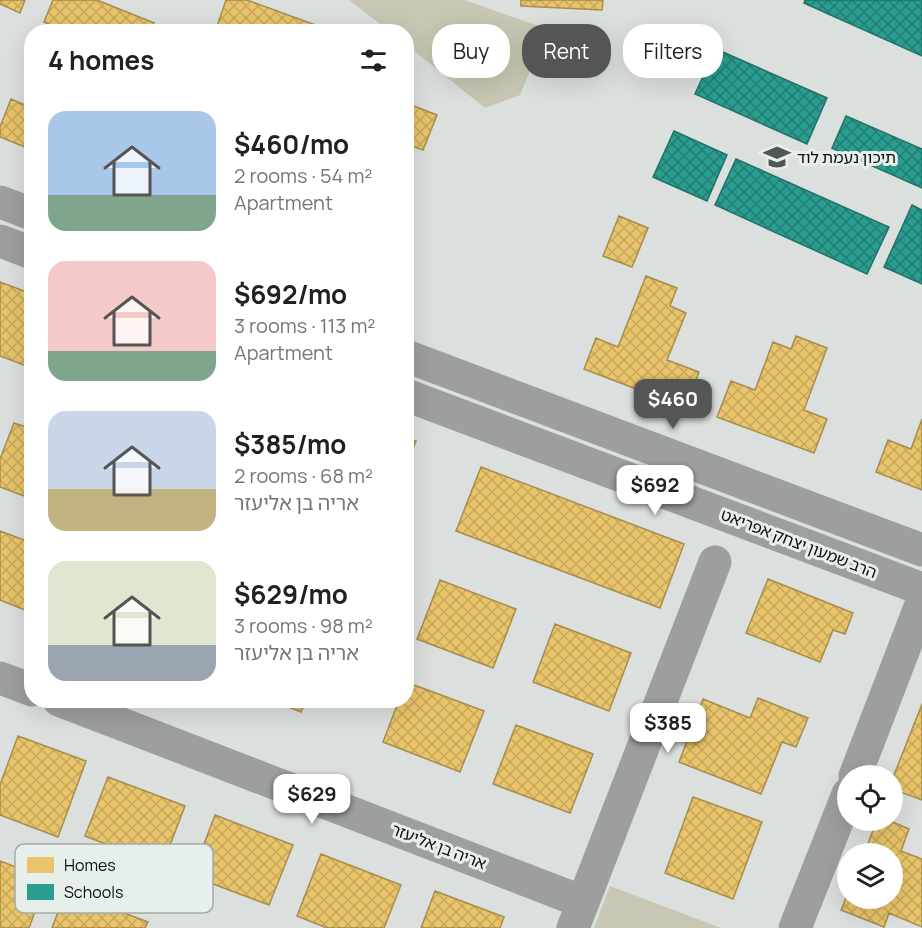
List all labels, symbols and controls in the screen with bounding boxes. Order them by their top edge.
chip: Buy [432,24,510,78]
chip: Rent [522,24,611,78]
chip: Filters [623,24,723,78]
text: 4 homes [48,42,154,78]
icon: filters [357,44,390,77]
text: $460/mo [234,126,349,162]
icon: home [96,135,168,207]
school or university icon: תיכון נעמת לוד [762,142,792,172]
place label: תיכון נעמת לוד [797,146,896,168]
text: 2 rooms · 54 m² [234,162,372,189]
text: Apartment [234,189,333,216]
text: $692/mo [234,276,347,312]
icon: home [96,285,168,357]
text: 3 rooms · 113 m² [234,312,375,339]
text: Apartment [234,339,333,366]
pin: $460 [637,379,709,430]
text: $460 [648,385,698,412]
text: $385/mo [234,426,346,462]
icon: home [96,435,168,507]
text: 2 rooms · 68 m² [234,462,373,489]
pin: $692 [619,465,691,516]
text: $692 [631,471,679,498]
text: אריה בן אליעזר [234,489,359,516]
street label: הרב שמעון יצחק אפריאט [718,503,880,583]
text: $629/mo [234,576,348,612]
icon: home [96,585,168,657]
text: 3 rooms · 98 m² [234,612,373,639]
text: אריה בן אליעזר [234,639,359,666]
pin: $385 [632,703,704,754]
text: $385 [644,709,692,736]
map controls [837,765,903,909]
button: locate [837,765,903,831]
pin: $629 [276,774,348,825]
text: $629 [287,780,337,807]
street label: אריה בן אליעזר [388,818,490,874]
button: layers [837,843,903,909]
legend [15,844,213,913]
text: Homes [64,854,116,876]
text: Schools [64,881,123,903]

